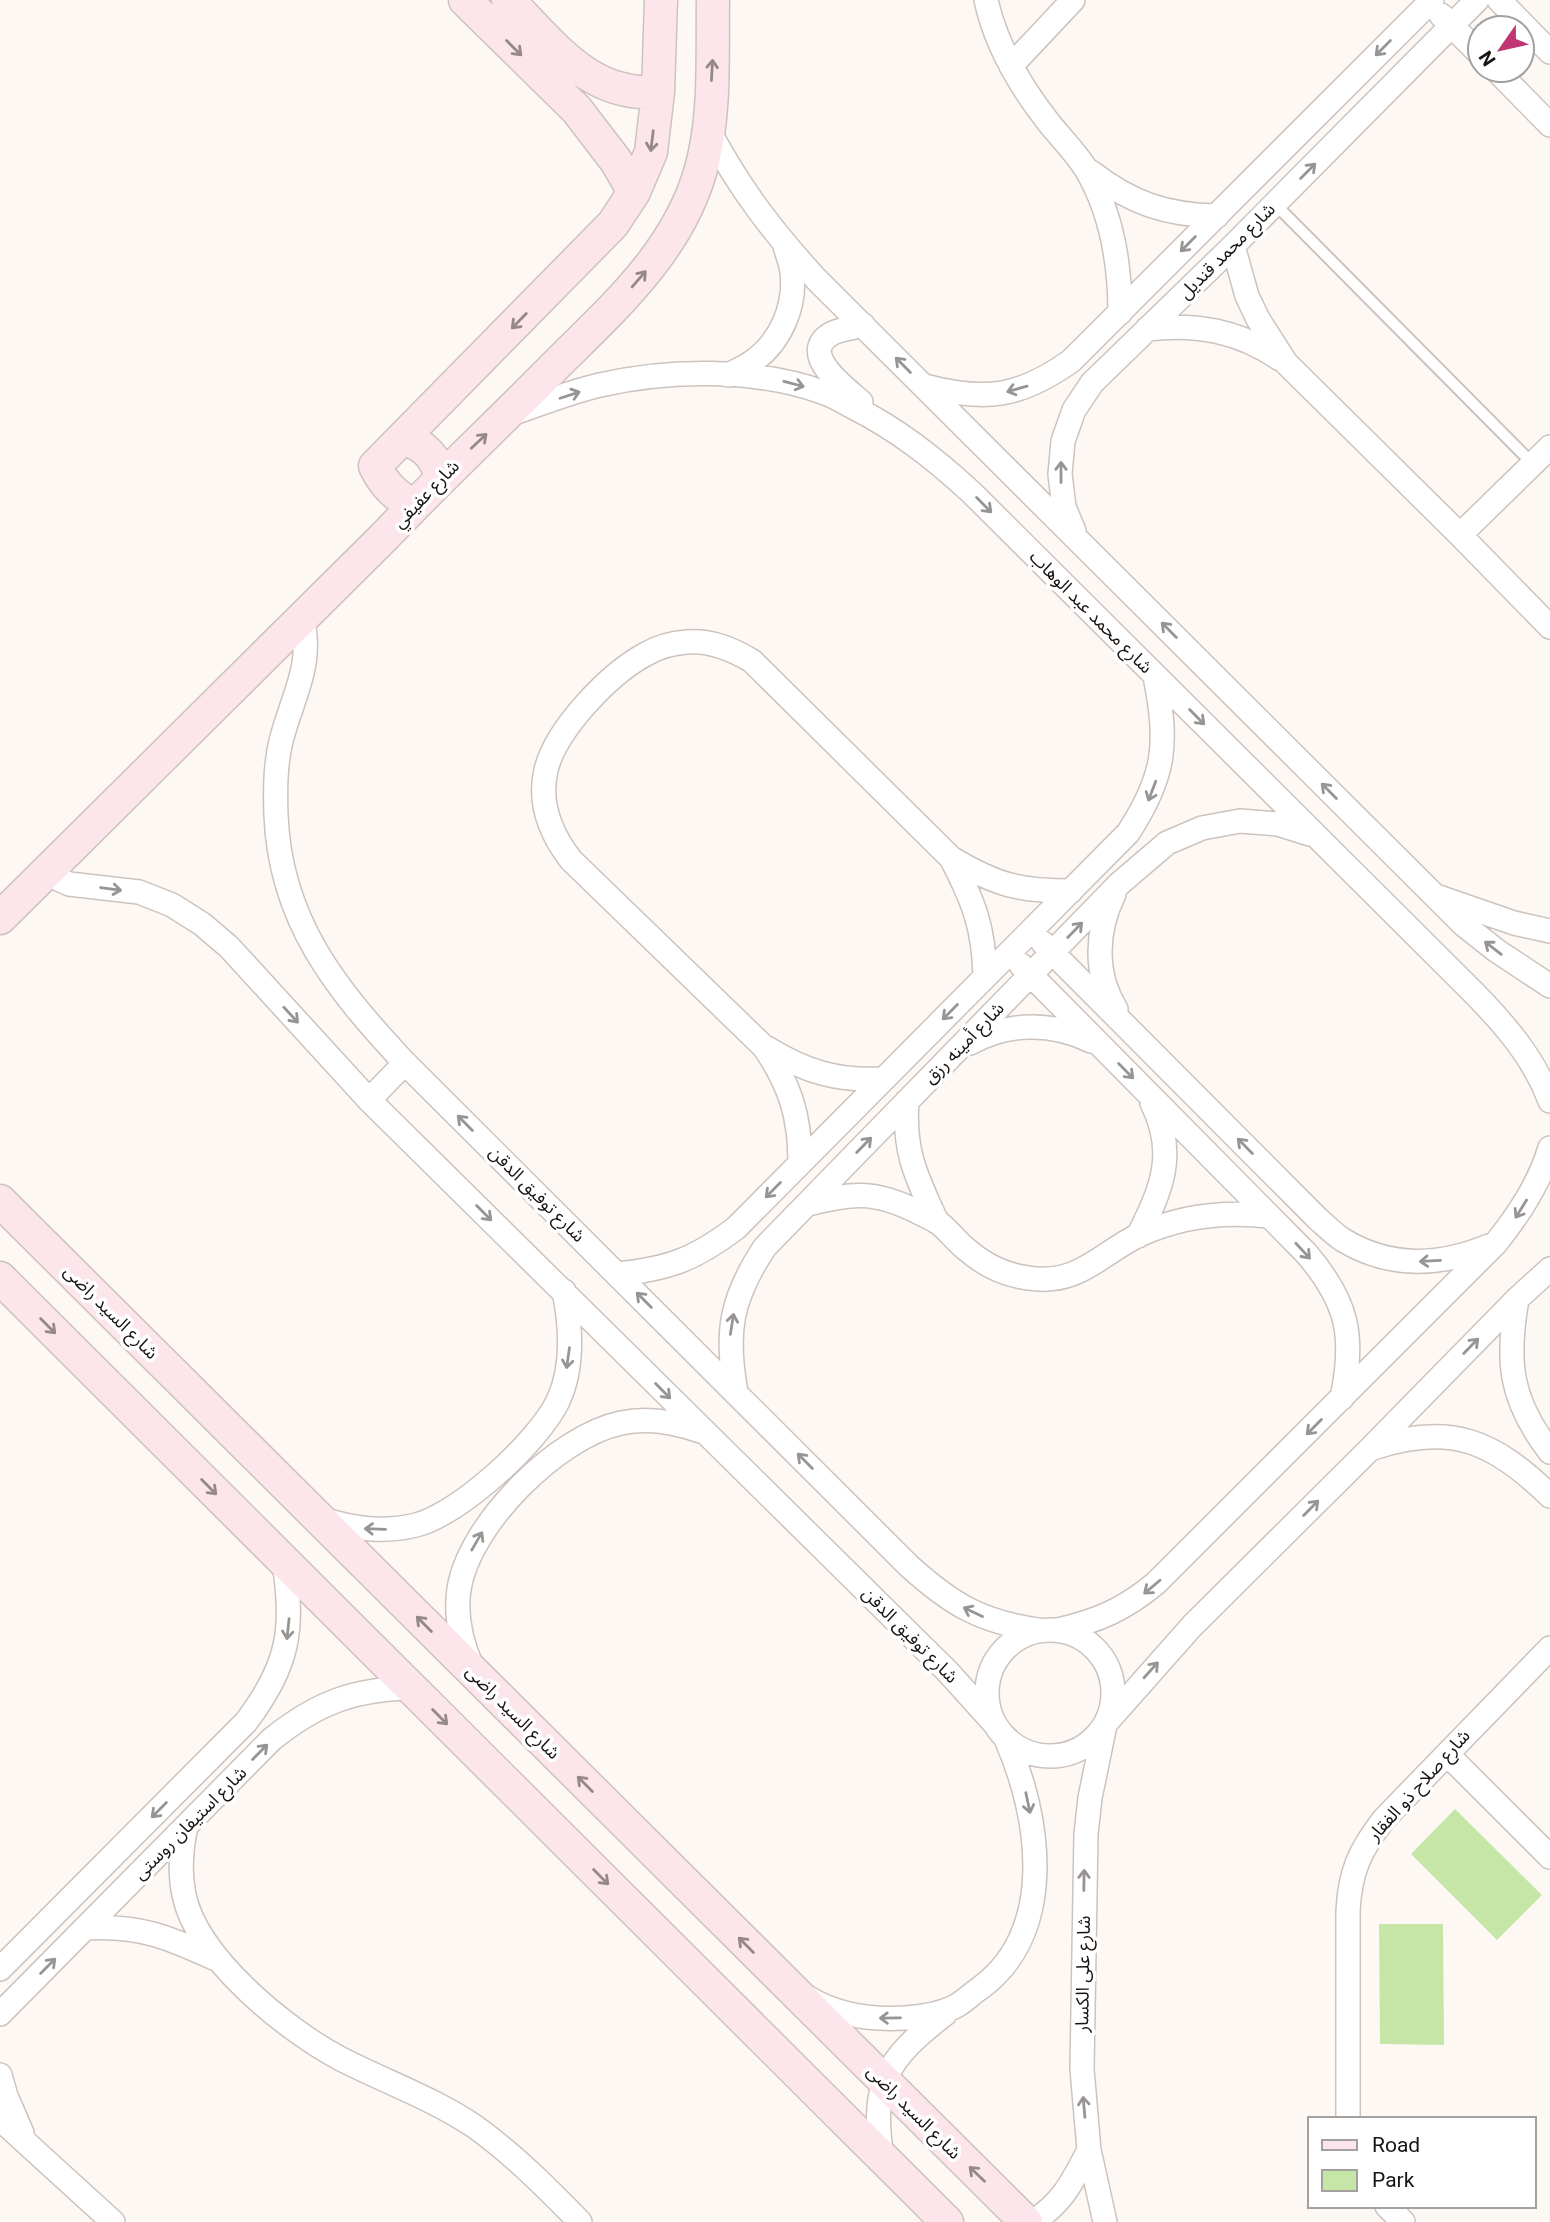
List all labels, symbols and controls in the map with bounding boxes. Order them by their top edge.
north arrow [1466,14,1536,84]
one-way arrow [505,39,522,56]
one-way arrow [1375,40,1392,57]
text: N [1474,46,1501,70]
one-way arrow [705,58,718,81]
one-way arrow [645,129,658,152]
one-way arrow [1299,162,1316,179]
street label: شارع محمد قنديل [1174,198,1282,306]
one-way arrow [1180,236,1197,253]
one-way arrow [631,270,647,288]
one-way arrow [511,312,528,329]
one-way arrow [895,357,912,374]
one-way arrow [783,378,805,391]
one-way arrow [1006,383,1028,396]
one-way arrow [559,388,581,401]
one-way arrow [470,432,487,449]
street label: شارع عفيفي [388,455,466,535]
one-way arrow [1054,461,1068,484]
one-way arrow [975,496,992,513]
street label: شارع محمد عبد الوهاب [1023,546,1157,680]
one-way arrow [1160,621,1177,638]
one-way arrow [1188,709,1205,726]
one-way arrow [1144,779,1157,801]
one-way arrow [1321,782,1338,799]
one-way arrow [99,882,121,895]
one-way arrow [1066,921,1083,938]
one-way arrow [1485,941,1503,956]
street label: شارع أمينه رزق [919,997,1011,1091]
one-way arrow [942,1003,959,1020]
one-way arrow [283,1006,300,1023]
one-way arrow [1117,1062,1134,1079]
one-way arrow [457,1114,474,1131]
one-way arrow [856,1137,873,1154]
one-way arrow [1237,1137,1254,1154]
street label: شارع توفيق الدقن [482,1141,590,1249]
one-way arrow [764,1182,781,1199]
one-way arrow [1514,1199,1528,1219]
one-way arrow [476,1205,493,1222]
one-way arrow [1294,1241,1311,1259]
one-way arrow [1419,1254,1442,1267]
street label: شارع السيد راضى [57,1260,163,1366]
one-way arrow [636,1292,653,1309]
one-way arrow [726,1313,739,1336]
one-way arrow [40,1317,57,1334]
one-way arrow [1462,1338,1479,1355]
one-way arrow [561,1347,574,1369]
one-way arrow [655,1382,672,1399]
one-way arrow [1305,1418,1322,1435]
one-way arrow [796,1453,813,1470]
one-way arrow [201,1478,218,1495]
one-way arrow [1302,1500,1319,1517]
one-way arrow [364,1523,387,1536]
one-way arrow [470,1532,484,1552]
one-way arrow [1143,1578,1161,1594]
street label: شارع توفيق الدقن [855,1582,963,1690]
one-way arrow [963,1605,984,1619]
one-way arrow [416,1615,433,1632]
one-way arrow [281,1617,294,1640]
street label: شارع السيد راضى [459,1660,565,1766]
one-way arrow [1143,1661,1159,1679]
one-way arrow [431,1708,448,1725]
street label: شارع صلاح ذو الفقار [1363,1725,1477,1848]
one-way arrow [251,1743,268,1760]
street label: شارع استيفان روستى [129,1762,253,1886]
one-way arrow [577,1776,594,1793]
one-way arrow [1021,1791,1035,1814]
one-way arrow [151,1801,168,1818]
one-way arrow [1078,1868,1091,1891]
one-way arrow [592,1869,609,1886]
street label: شارع على الكسار [1071,1915,1098,2034]
one-way arrow [738,1937,755,1954]
one-way arrow [39,1958,56,1975]
one-way arrow [879,2011,902,2025]
street label: شارع السيد راضى [860,2060,966,2166]
one-way arrow [1077,2096,1090,2119]
legend [1308,2117,1536,2208]
text: Road [1372,2133,1420,2157]
one-way arrow [969,2166,986,2183]
text: Park [1372,2168,1415,2192]

